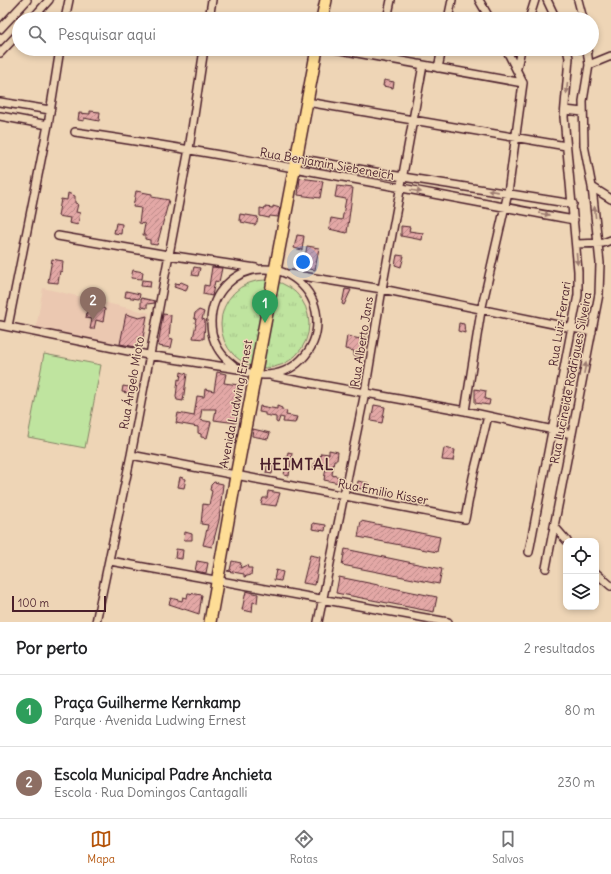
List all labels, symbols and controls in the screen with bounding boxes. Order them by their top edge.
search box [12,12,599,56]
icon: search [26,23,48,45]
text: Pesquisar aqui [58,25,156,44]
one-way arrow [564,82,570,94]
street label: Rua Benjamin Siebeneich [259,144,395,183]
one-way arrow [410,188,422,194]
one-way arrow [487,188,499,194]
one-way arrow [591,206,598,218]
one-way arrow [537,211,550,217]
your location [293,252,313,272]
one-way arrow [574,253,581,265]
street label: Rua Luiz Ferrari [545,280,574,367]
pin: 2 [80,287,106,320]
pin: 1 [252,290,278,323]
street label: Rua Lucineide Rodrigues Silveira [546,291,595,465]
street label: Rua Alberto Jans [347,296,376,388]
street label: Rua Ángelo Mioto [116,335,147,431]
street label: Avenida Ludwing Ernest [216,339,255,469]
one-way arrow [582,362,588,374]
district label: HEIMTAL [260,454,334,474]
street label: Rua Emilio Kisser [337,475,430,508]
map controls [563,538,599,610]
button: locate [563,538,599,574]
button: layers [563,574,599,610]
scale bar [12,594,106,613]
text: 100 m [18,596,49,610]
text: Por perto [16,637,87,659]
text: 2 resultados [524,640,595,657]
text: Praça Guilherme Kernkamp [54,693,241,712]
text: 1 [26,702,32,719]
text: 80 m [564,702,595,719]
text: Parque · Avenida Ludwing Ernest [54,712,246,729]
text: Escola Municipal Padre Anchieta [54,765,272,784]
text: 2 [25,774,33,791]
text: 230 m [557,774,595,791]
text: Escola · Rua Domingos Cantagalli [54,784,247,801]
tab: Mapa [87,828,115,866]
tab: Rotas [290,828,318,866]
tab: Salvos [492,828,524,866]

